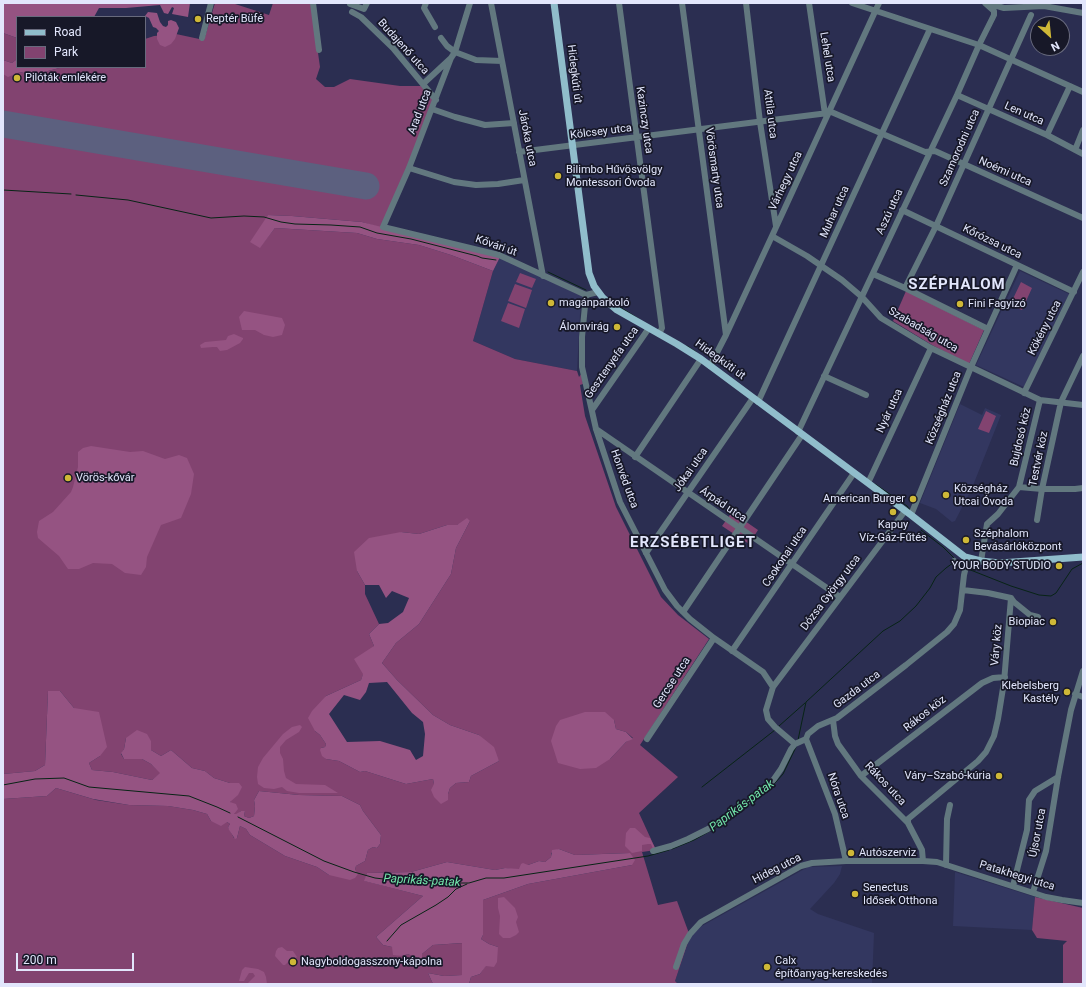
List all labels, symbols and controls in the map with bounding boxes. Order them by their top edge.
place label: Reptér Büfé [206,12,263,26]
marker: Reptér Büfé [193,14,203,24]
legend [16,16,146,68]
north arrow [1030,16,1070,56]
street label: Budajenő utca [375,17,431,77]
text: Road [54,25,82,39]
street label: Lehel utca [817,31,837,83]
text: N [1049,39,1062,54]
street label: Hidegkúti út [564,44,584,104]
text: Park [54,45,78,59]
place label: Pilóták emlékére [25,71,106,85]
marker: Pilóták emlékére [12,73,22,83]
street label: Kazinczy utca [633,86,655,154]
street label: Arad utca [405,88,435,136]
street label: Attila utca [760,89,780,139]
street label: Len utca [1002,99,1046,129]
street label: Szamorodni utca [937,107,983,189]
street label: Járóka utca [515,108,539,168]
street label: Kölcsey utca [569,122,633,142]
street label: Vörösmarty utca [702,127,726,209]
street label: Várhegy utca [767,149,805,213]
street label: Noémi utca [977,154,1033,190]
place label: Bilimbo Hűvösvölgy Montessori Óvoda [566,163,662,189]
marker: Bilimbo Hűvösvölgy Montessori Óvoda [553,171,563,181]
street label: Muhar utca [818,184,852,240]
street label: Aszú utca [874,187,906,237]
street label: Kőrózsa utca [960,222,1024,262]
street label: Kővári út [474,233,518,259]
district label: SZÉPHALOM [908,276,1006,294]
place label: magánparkoló [559,296,630,310]
place label: Fini Fagyizó [968,297,1026,311]
marker: magánparkoló [546,298,556,308]
street label: Kökény utca [1026,298,1064,358]
marker: Fini Fagyizó [955,299,965,309]
street label: Szabadság utca [886,305,960,355]
place label: Álomvirág [560,320,609,334]
marker: Álomvirág [612,322,622,332]
street label: Gesztenyefa utca [582,324,642,402]
street label: Hidegkúti út [692,337,748,383]
street label: Községház utca [923,369,965,447]
street label: Nyár utca [874,387,906,435]
street label: Bujdosó köz [1008,406,1034,468]
street label: Testvér köz [1027,430,1051,488]
street label: Jókai utca [671,445,711,495]
street label: Honvéd utca [607,448,641,510]
place label: Vörös-kővár [76,471,134,485]
marker: Vörös-kővár [63,473,73,483]
place label: Községház Utcai Óvoda [954,482,1013,508]
street label: Árpád utca [697,485,749,525]
marker: Községház Utcai Óvoda [941,490,951,500]
place label: American Burger [823,492,905,506]
marker: American Burger [908,494,918,504]
marker: Kapuy Víz-Gáz-Fűtés [888,507,898,517]
place label: Kapuy Víz-Gáz-Fűtés [859,518,927,544]
street label: Csokonai utca [760,524,810,590]
place label: Széphalom Bevásárlóközpont [974,527,1062,553]
district label: ERZSÉBETLIGET [630,534,756,552]
marker: Széphalom Bevásárlóközpont [961,535,971,545]
street label: Dózsa György utca [798,553,864,633]
place label: YOUR BODY STUDIO [952,559,1051,573]
marker: YOUR BODY STUDIO [1054,561,1064,571]
place label: Biopiac [1009,615,1045,629]
marker: Biopiac [1048,617,1058,627]
street label: Váry köz [989,624,1005,666]
street label: Gercse utca [651,655,693,711]
street label: Gazda utca [831,668,883,712]
place label: Klebelsberg Kastély [1001,679,1059,705]
marker: Klebelsberg Kastély [1062,687,1072,697]
street label: Rákos köz [901,693,949,735]
street label: Rákos utca [862,760,908,808]
place label: Váry–Szabó-kúria [905,769,991,783]
street label: Nóra utca [824,771,852,821]
marker: Váry–Szabó-kúria [994,771,1004,781]
water label: Paprikás-patak [707,777,777,835]
street label: Újsor utca [1027,807,1049,859]
place label: Autószerviz [859,846,916,860]
marker: Autószerviz [846,848,856,858]
street label: Hideg utca [750,851,804,887]
street label: Patakhegyi utca [978,858,1056,894]
water label: Paprikás-patak [383,872,461,890]
place label: Senectus Idősek Otthona [863,881,937,907]
marker: Senectus Idősek Otthona [850,889,860,899]
scale bar [18,945,136,971]
text: 200 m [23,953,57,967]
place label: Calx építőanyag-kereskedés [775,954,887,980]
place label: Nagyboldogasszony-kápolna [301,955,442,969]
marker: Nagyboldogasszony-kápolna [288,957,298,967]
marker: Calx építőanyag-kereskedés [762,962,772,972]

